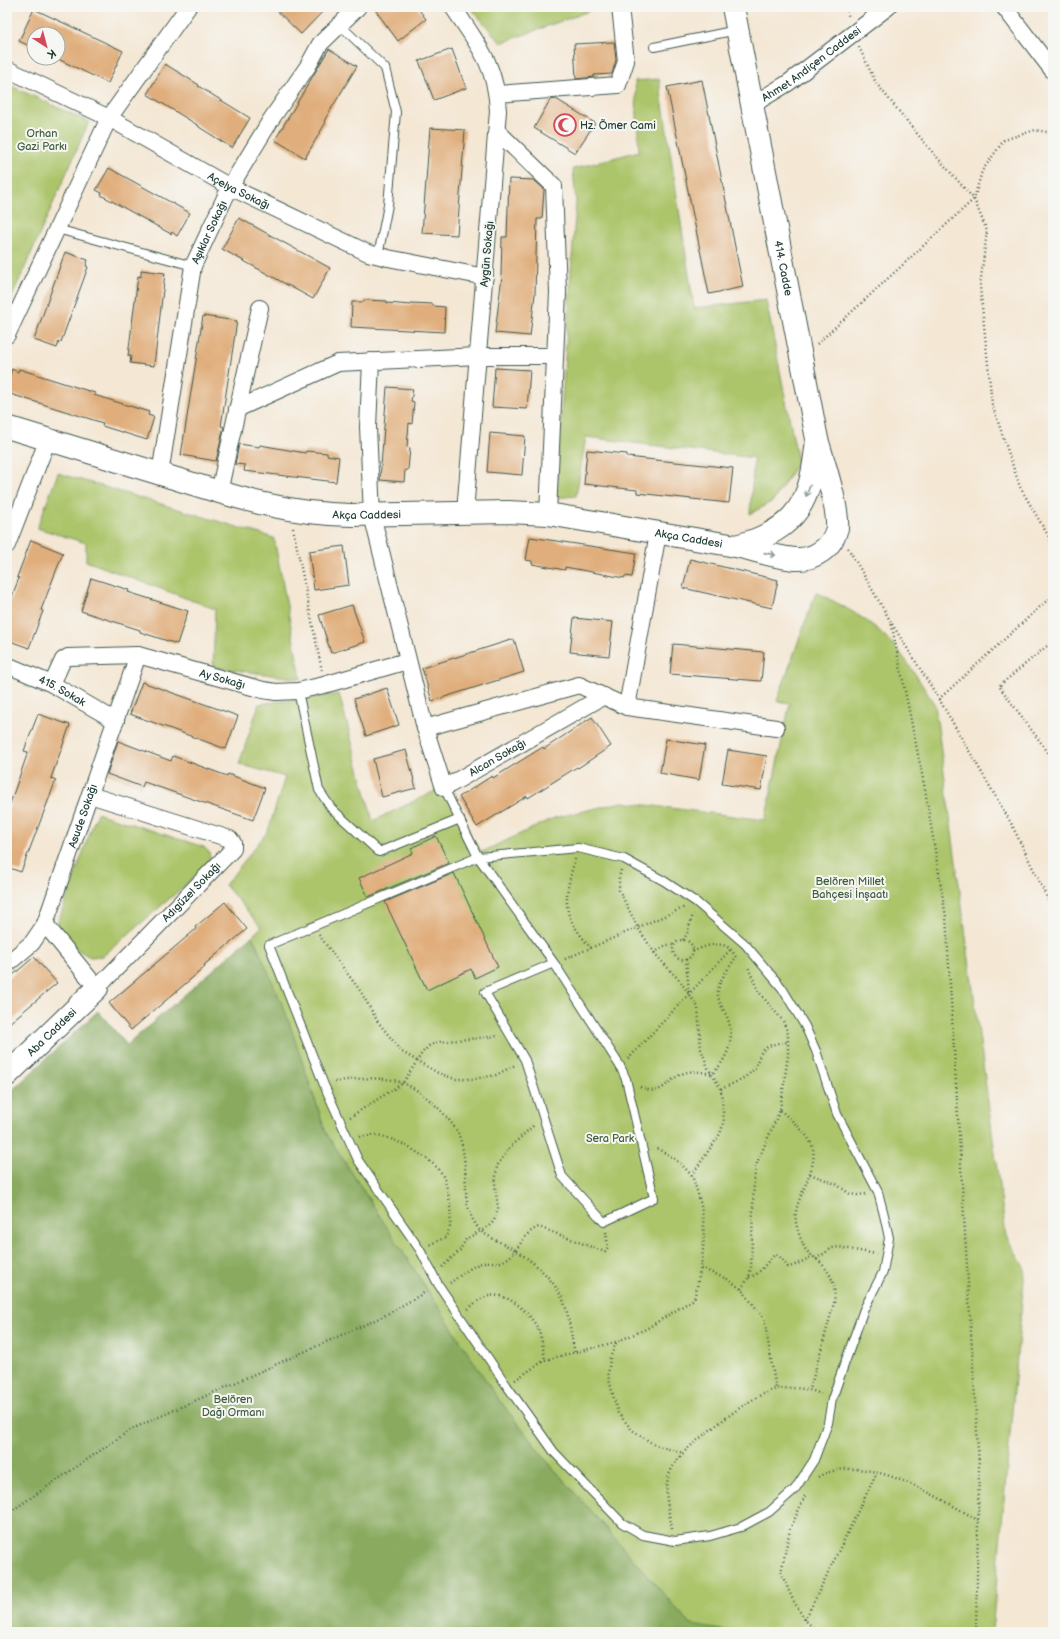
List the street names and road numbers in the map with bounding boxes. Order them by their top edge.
street label: Ahmet Andiçen Caddesi [759,24,863,104]
street label: Açelya Sokağı [205,169,272,212]
street label: Aşıklar Sokağı [188,198,229,266]
street label: Aygün Sokağı [478,221,496,287]
street label: 414. Cadde [772,239,796,297]
street label: Akça Caddesi [332,508,401,522]
street label: Akça Caddesi [654,526,723,550]
street label: Ay Sokağı [198,666,247,691]
street label: 415. Sokak [37,673,89,709]
street label: Alcan Sokağı [466,736,528,779]
street label: Asude Sokağı [65,782,99,850]
street label: Adıgüzel Sokağı [159,859,223,924]
street label: Aba Caddesi [24,1005,79,1059]

